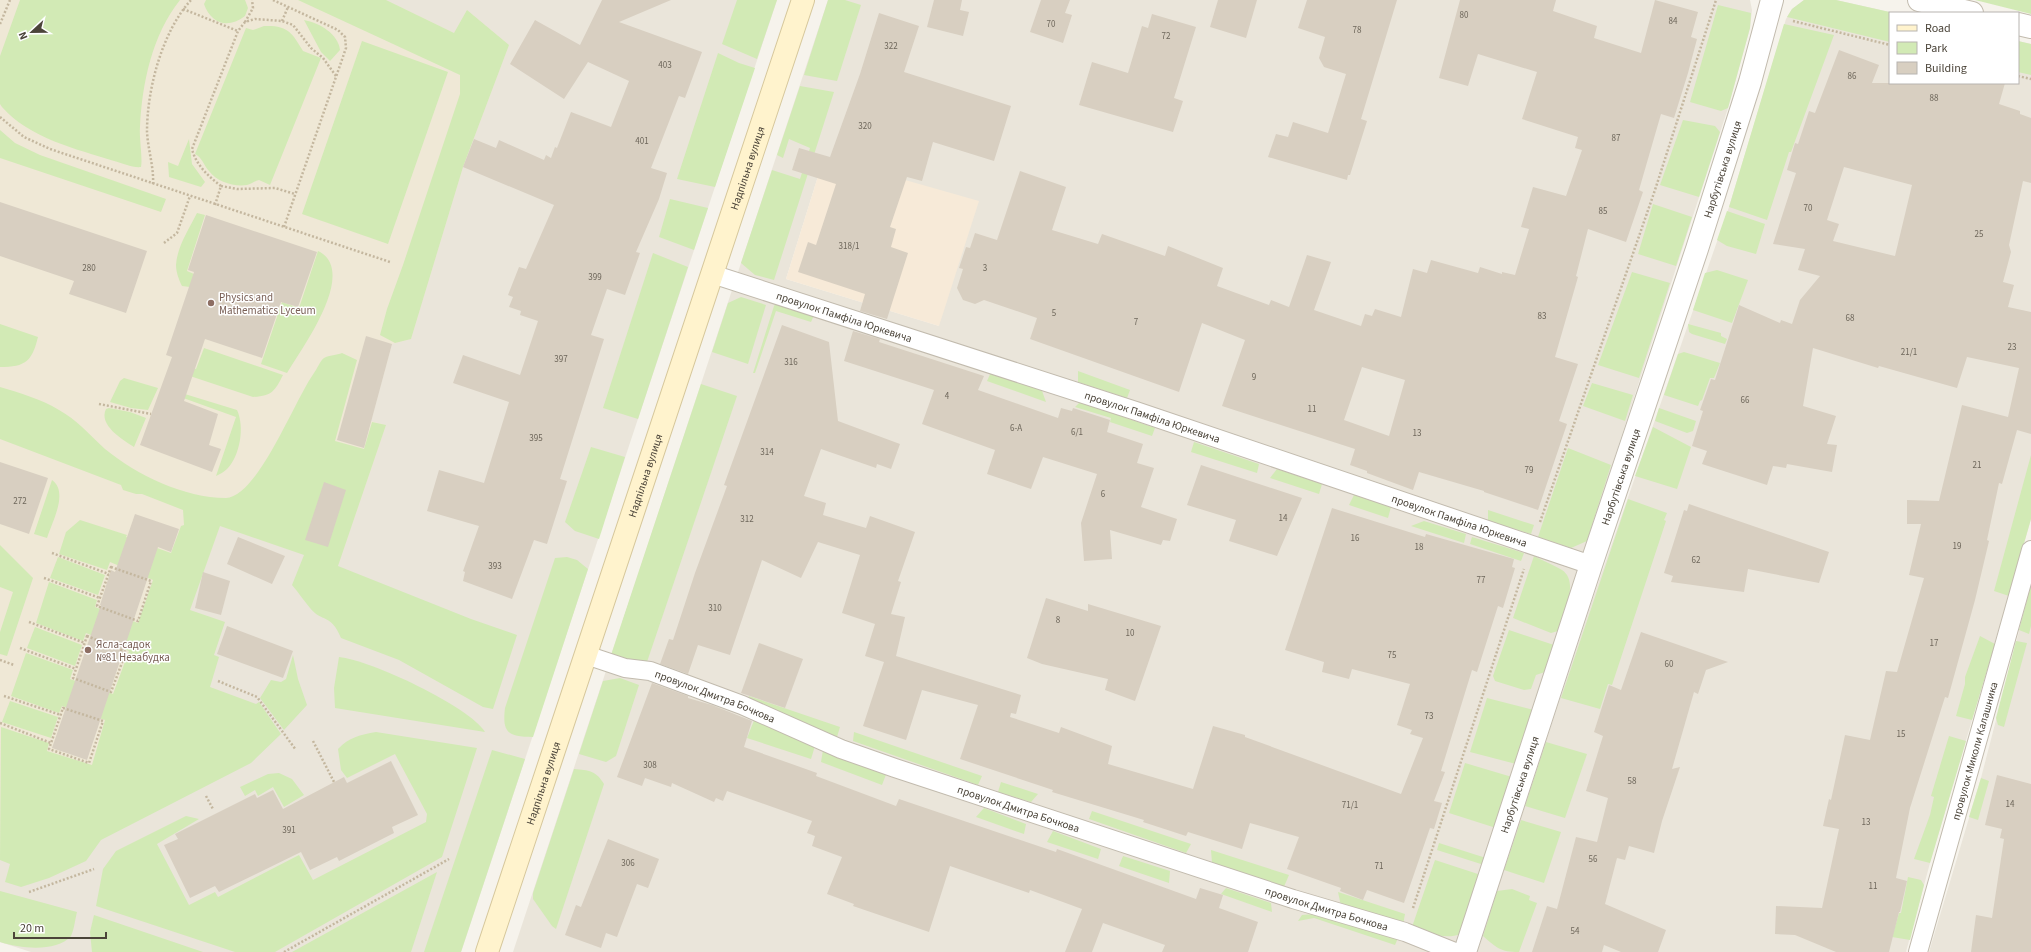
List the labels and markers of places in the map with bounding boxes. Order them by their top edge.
place label: Physics and Mathematics Lyceum [219,290,316,318]
marker: Physics and Mathematics Lyceum [206,298,216,308]
place label: Ясла-садок №81 Незабудка [96,637,170,665]
marker: Ясла-садок №81 Незабудка [83,645,93,655]

